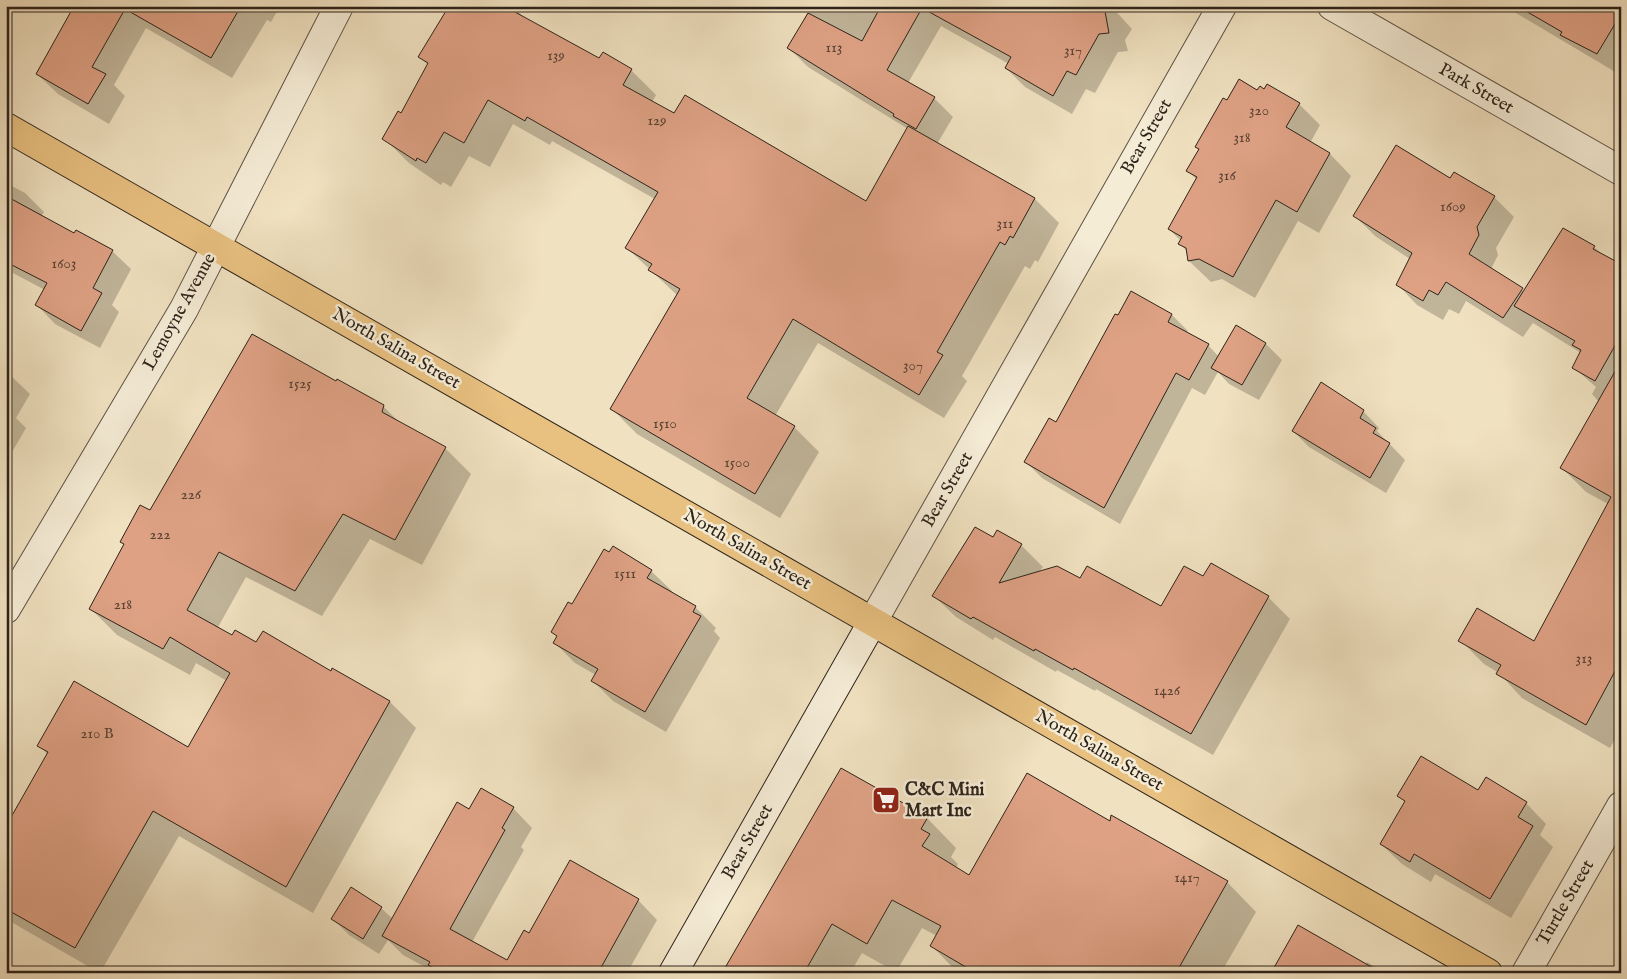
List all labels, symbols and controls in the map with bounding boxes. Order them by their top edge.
house number: 113 [826,38,842,57]
house number: 317 [1064,41,1082,60]
house number: 139 [547,46,565,65]
street label: Park Street [1434,58,1518,120]
street label: Bear Street [1116,95,1178,179]
house number: 320 [1249,101,1269,120]
house number: 129 [647,111,667,130]
house number: 318 [1233,128,1251,147]
house number: 316 [1218,166,1236,185]
house number: 1609 [1440,197,1466,216]
house number: 311 [997,214,1013,233]
street label: Lemoyne Avenue [138,249,222,375]
house number: 1603 [52,254,76,273]
street label: North Salina Street [328,303,464,395]
house number: 307 [903,356,923,375]
house number: 1525 [288,374,312,393]
house number: 1510 [653,414,677,433]
street label: Bear Street [917,448,979,532]
house number: 1500 [724,453,750,472]
house number: 226 [181,485,202,504]
street label: North Salina Street [679,504,815,596]
house number: 222 [149,525,171,544]
house number: 1511 [614,564,636,583]
house number: 218 [114,595,132,614]
house number: 313 [1576,649,1592,668]
house number: 1426 [1154,681,1181,700]
street label: North Salina Street [1031,705,1167,797]
house number: 210 B [80,724,114,743]
place label: C&C Mini Mart Inc [905,779,985,823]
supermarket icon: C&C Mini Mart Inc [871,785,901,815]
street label: Bear Street [717,800,779,884]
street label: Turtle Street [1532,856,1600,950]
house number: 1417 [1174,868,1200,887]

